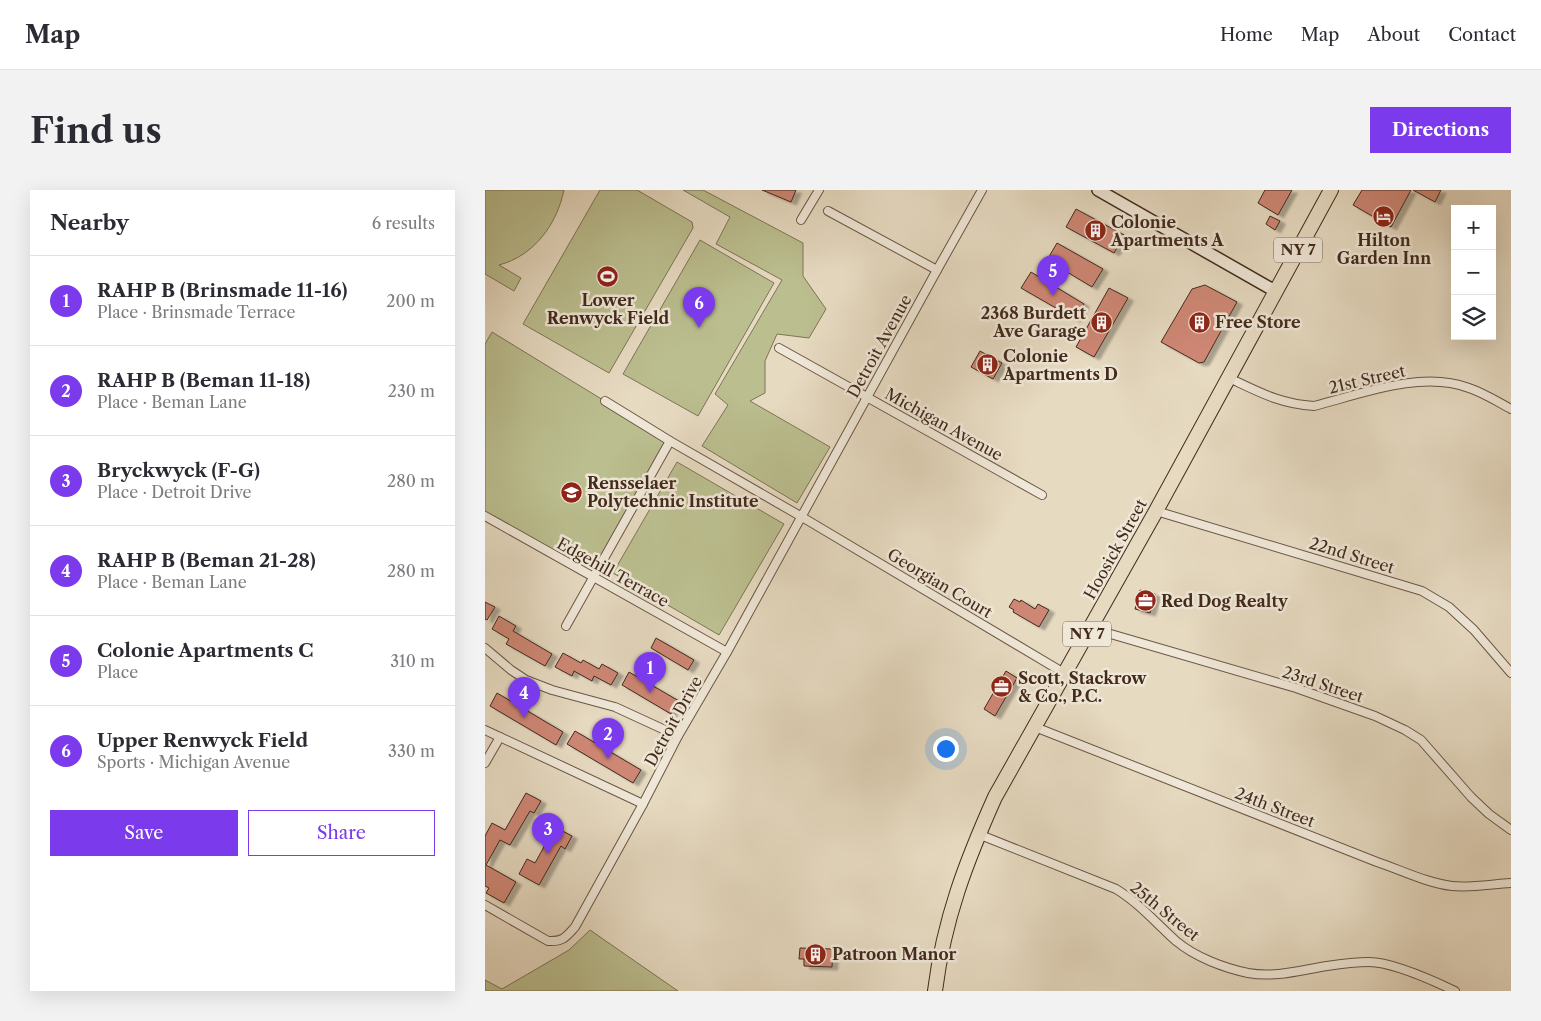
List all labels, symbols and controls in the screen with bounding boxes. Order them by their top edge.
text: Map [25,20,80,49]
text: Home [1220,24,1273,46]
text: Map [1301,24,1339,46]
text: About [1367,24,1420,46]
text: Contact [1448,24,1516,46]
button: Directions [1370,107,1511,153]
text: Find us [30,109,162,152]
hotel icon: Hilton Garden Inn [1372,204,1396,228]
map controls [1451,205,1496,340]
button: + [1451,205,1496,250]
text: Nearby [50,210,129,235]
place label: Colonie Apartments A [1110,212,1224,250]
text: 6 results [372,213,435,233]
building icon: Colonie Apartments A [1083,219,1107,243]
place label: Hilton Garden Inn [1337,230,1431,268]
road number: NY 7 [1274,238,1322,262]
button: − [1451,250,1496,295]
pin: 5 [1037,255,1069,296]
sports icon: Lower Renwyck Field [596,264,620,288]
text: RAHP B (Brinsmade 11-16) [97,279,347,302]
pin: 6 [683,287,715,328]
place label: Lower Renwyck Field [547,290,670,328]
text: 1 [62,291,70,311]
text: 200 m [386,291,435,311]
street label: Detroit Avenue [842,291,916,401]
button: layers [1451,295,1496,340]
text: Place · Brinsmade Terrace [97,302,295,322]
place label: 2368 Burdett Ave Garage [981,303,1087,341]
building icon: 2368 Burdett Ave Garage [1090,310,1114,334]
building icon: Free Store [1187,310,1211,334]
place label: Free Store [1215,312,1301,332]
place label: Colonie Apartments D [1002,346,1118,384]
building icon: Colonie Apartments D [975,353,999,377]
street label: 21st Street [1327,360,1408,398]
text: RAHP B (Beman 11-18) [97,369,310,392]
text: 2 [61,381,71,401]
text: 230 m [388,381,435,401]
street label: Michigan Avenue [882,383,1006,465]
text: Place · Beman Lane [97,392,247,412]
text: Bryckwyck (F-G) [97,459,260,482]
text: 3 [61,471,71,491]
text: 280 m [387,471,435,491]
place label: Rensselaer Polytechnic Institute [587,473,759,511]
school or university icon: Rensselaer Polytechnic Institute [559,480,583,504]
text: Place · Detroit Drive [97,482,251,502]
street label: Hoosick Street [1079,495,1151,603]
street label: Edgehill Terrace [554,533,673,611]
street label: 22nd Street [1307,533,1397,577]
street label: Georgian Court [884,544,996,622]
text: RAHP B (Beman 21-28) [97,549,316,572]
text: 4 [61,561,71,581]
text: 280 m [387,561,435,581]
text: Place · Beman Lane [97,572,247,592]
office icon: Red Dog Realty [1133,589,1157,613]
place label: Red Dog Realty [1161,591,1289,611]
road number: NY 7 [1063,622,1111,646]
text: Colonie Apartments C [97,639,313,662]
text: 5 [62,651,70,671]
text: 310 m [390,651,435,671]
pin: 1 [634,652,666,693]
text: Place [97,662,138,682]
street label: 23rd Street [1280,662,1366,707]
place label: Scott, Stackrow & Co., P.C. [1018,668,1147,706]
street label: Detroit Drive [640,672,706,770]
office icon: Scott, Stackrow & Co., P.C. [990,675,1014,699]
pin: 4 [508,677,540,718]
pin: 2 [592,718,624,759]
text: Upper Renwyck Field [97,729,308,752]
your location [933,736,959,762]
text: 6 [61,741,71,761]
text: 330 m [388,741,435,761]
text: Sports · Michigan Avenue [97,752,290,772]
street label: 24th Street [1232,783,1318,831]
button: Save [50,810,238,856]
button: Share [248,810,435,856]
pin: 3 [532,813,564,854]
street label: 25th Street [1126,877,1204,945]
building icon: Patroon Manor [804,942,828,966]
place label: Patroon Manor [832,944,957,964]

